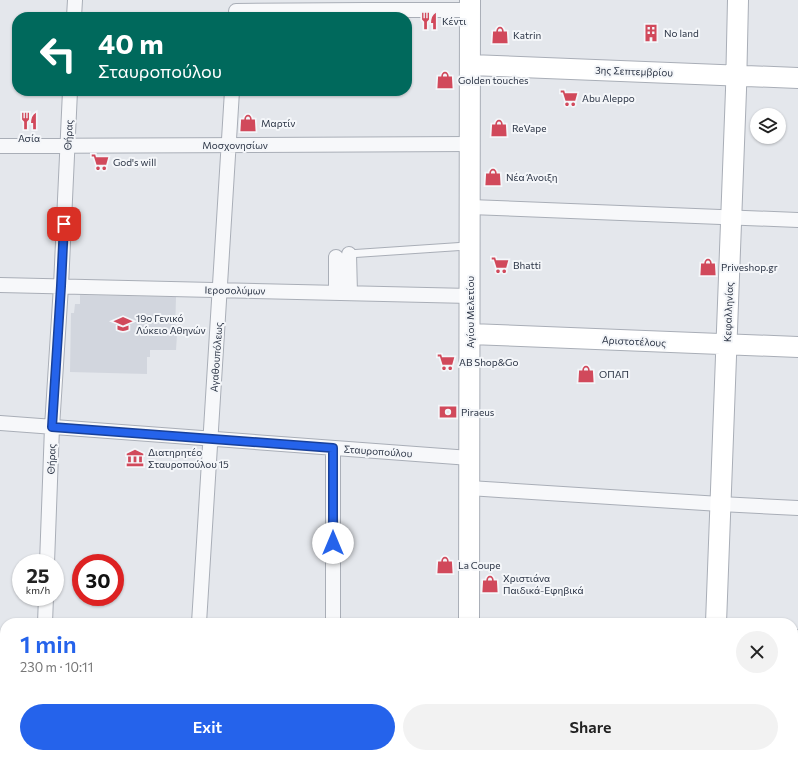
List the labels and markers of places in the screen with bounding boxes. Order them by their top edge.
restaurant icon: Κέντι [419,11,439,31]
place label: Κέντι [442,15,466,27]
building icon: No land [641,23,661,43]
shop icon: Katrin [490,25,510,45]
place label: No land [664,27,699,39]
place label: Katrin [513,29,541,41]
shop icon: Golden touches [435,70,455,90]
place label: Golden touches [458,74,529,86]
supermarket icon: Abu Aleppo [559,88,579,108]
place label: Abu Aleppo [582,92,635,104]
restaurant icon: Ασία [19,111,39,131]
shop icon: Μαρτίν [238,113,258,133]
place label: Μαρτίν [261,117,295,129]
shop icon: ReVape [489,118,509,138]
place label: ReVape [512,122,546,134]
place label: Ασία [18,132,40,144]
supermarket icon: God's will [90,152,110,172]
place label: God's will [113,156,156,168]
shop icon: Νέα Άνοιξη [483,167,503,187]
place label: Νέα Άνοιξη [506,171,557,183]
pin [47,207,81,241]
supermarket icon: Bhatti [490,255,510,275]
shop icon: Priveshop.gr [698,257,718,277]
place label: Bhatti [513,259,541,271]
place label: Priveshop.gr [721,261,778,273]
place label: 19ο Γενικό Λύκειο Αθηνών [136,312,206,336]
school or university icon: 19ο Γενικό Λύκειο Αθηνών [113,314,133,334]
supermarket icon: ΑΒ Shop&Go [436,352,456,372]
place label: ΑΒ Shop&Go [459,356,518,368]
shop icon: ΟΠΑΠ [576,364,596,384]
place label: ΟΠΑΠ [599,368,629,380]
bank icon: Piraeus [438,402,458,422]
place label: Piraeus [461,406,495,418]
place label: Διατηρητέο Σταυροπούλου 15 [148,446,229,470]
museum icon: Διατηρητέο Σταυροπούλου 15 [125,448,145,468]
shop icon: La Coupe [435,555,455,575]
place label: La Coupe [458,559,500,571]
place label: Χριστιάνα Παιδικά-Εφηβικά [503,572,584,596]
shop icon: Χριστιάνα Παιδικά-Εφηβικά [480,574,500,594]

